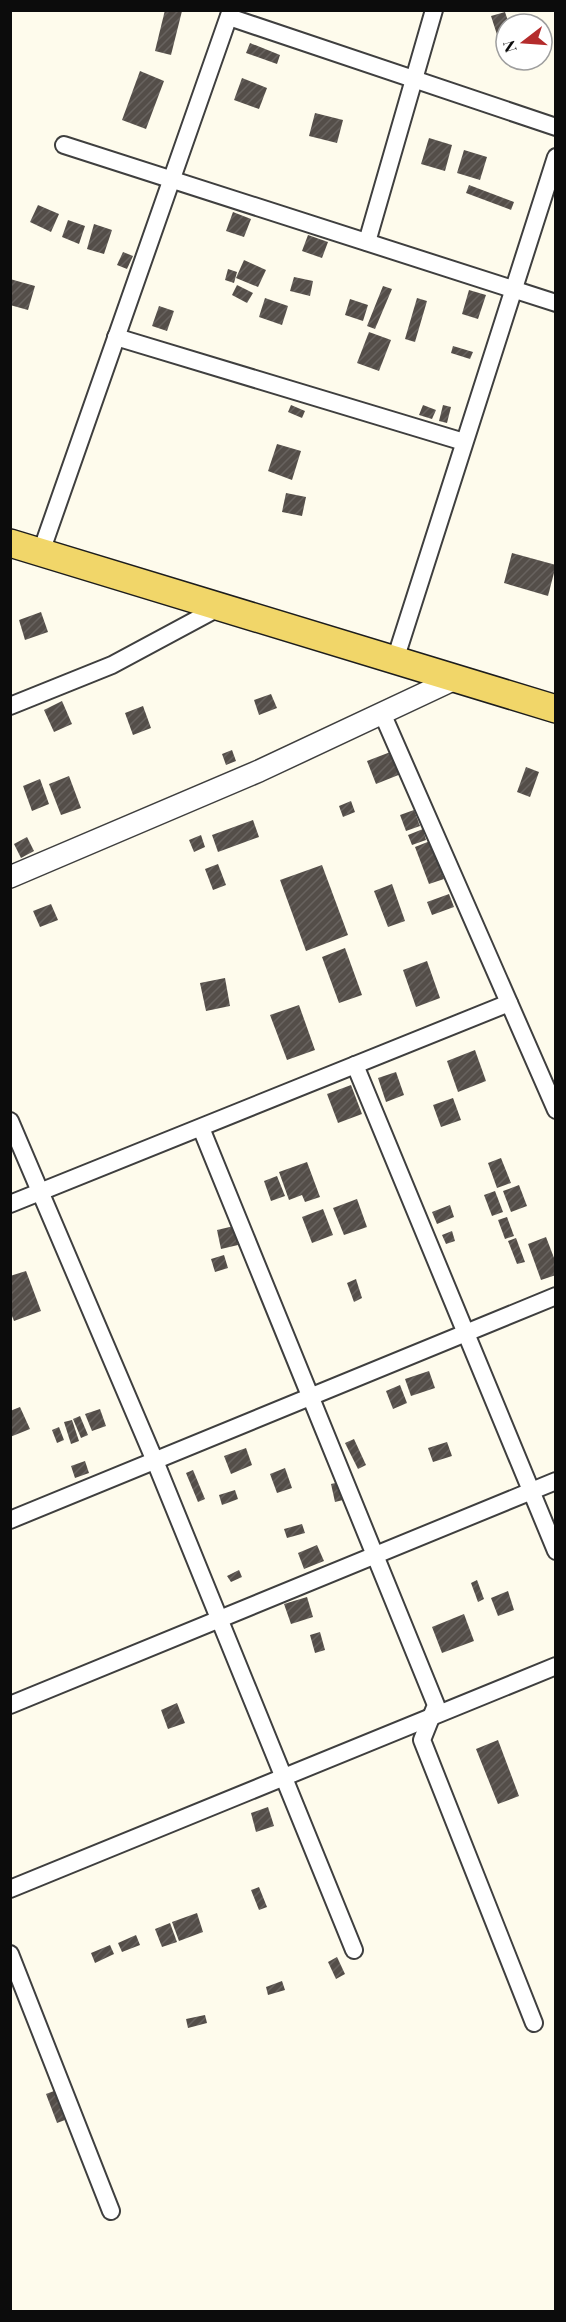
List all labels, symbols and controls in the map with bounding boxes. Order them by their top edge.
north arrow [494,12,554,72]
text: N [497,38,521,55]

